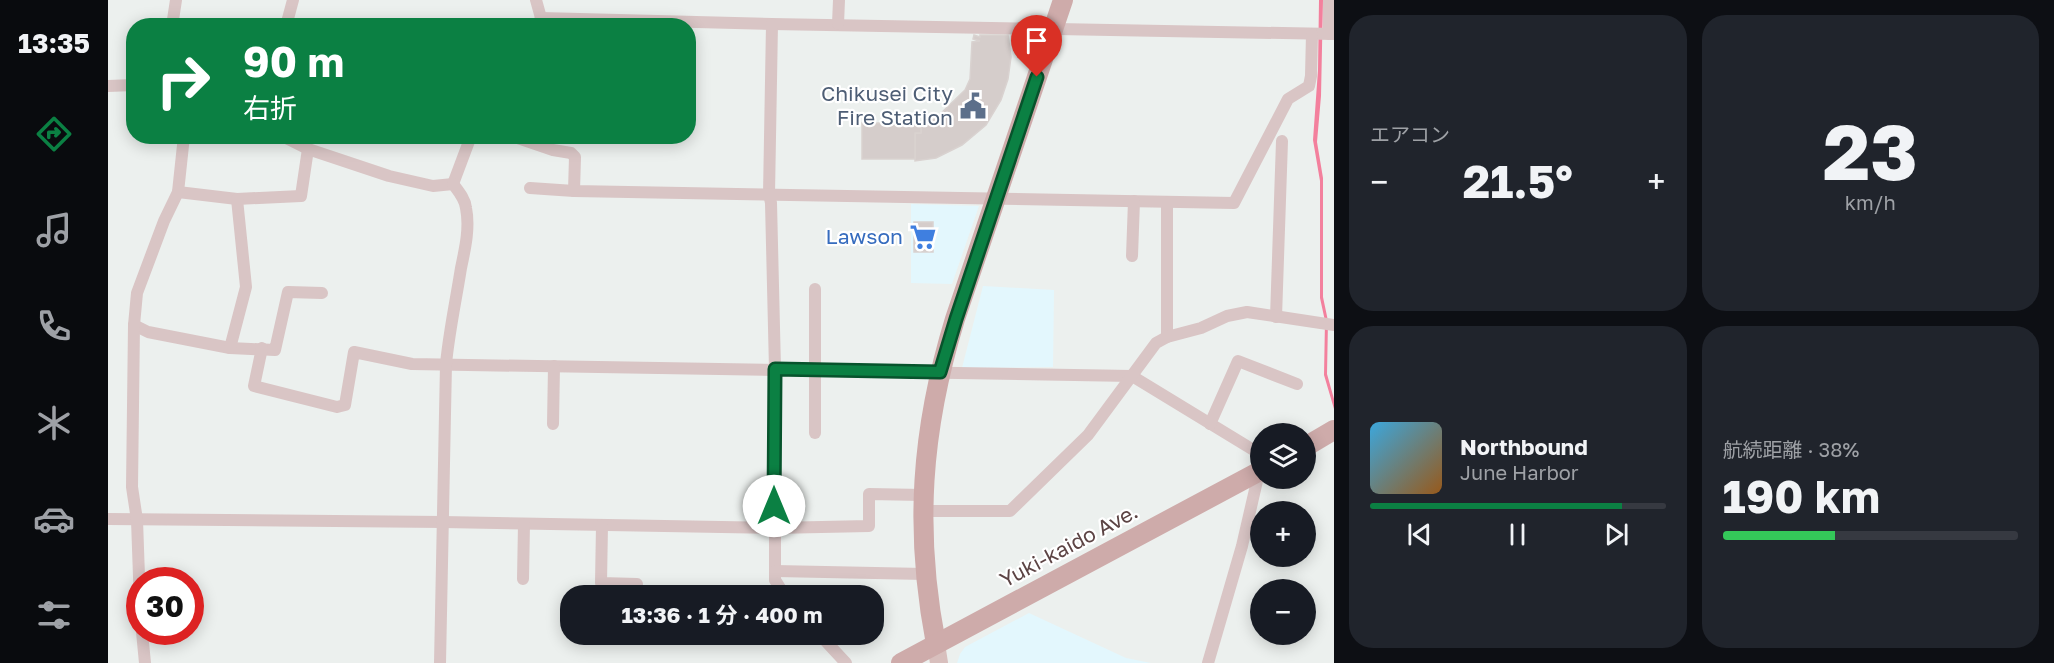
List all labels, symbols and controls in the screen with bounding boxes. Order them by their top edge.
pin [1011,15,1062,77]
icon: arrive [1020,24,1053,57]
text: 13:35 [18,27,90,59]
text: 90 m [243,36,344,86]
icon: right [144,42,222,120]
place label: Chikusei City Fire Station [821,80,953,130]
public building icon: Chikusei City Fire Station [958,91,988,121]
text: 右折 [243,92,297,124]
text: 23 [1823,104,1918,197]
icon: directions [33,113,75,155]
text: エアコン [1370,122,1450,146]
text: 21.5° [1463,154,1573,208]
text: − [1370,162,1388,201]
text: + [1647,162,1666,201]
text: km/h [1845,190,1896,214]
icon: music [33,209,75,251]
supermarket icon: Lawson [908,222,938,252]
place label: Lawson [826,223,903,249]
icon: phone [33,305,75,347]
icon: climate [33,402,75,444]
map controls [1250,423,1316,645]
button: layers [1250,423,1316,489]
text: Northbound [1460,433,1588,460]
text: 航続距離 · 38% [1723,437,1859,461]
text: June Harbor [1460,460,1579,484]
text: 190 km [1723,469,1880,523]
position arrow [742,474,806,538]
icon: car [33,498,75,540]
street label: Yuki-kaido Ave. [995,498,1142,592]
button: + [1250,501,1316,567]
icon: previous [1403,518,1436,551]
icon: pause [1501,518,1534,551]
icon: next [1600,518,1633,551]
speed limit sign: 30 [126,567,204,645]
button: − [1250,579,1316,645]
icon: filters [33,594,75,636]
text: 13:36 · 1 分 · 400 m [621,601,823,628]

